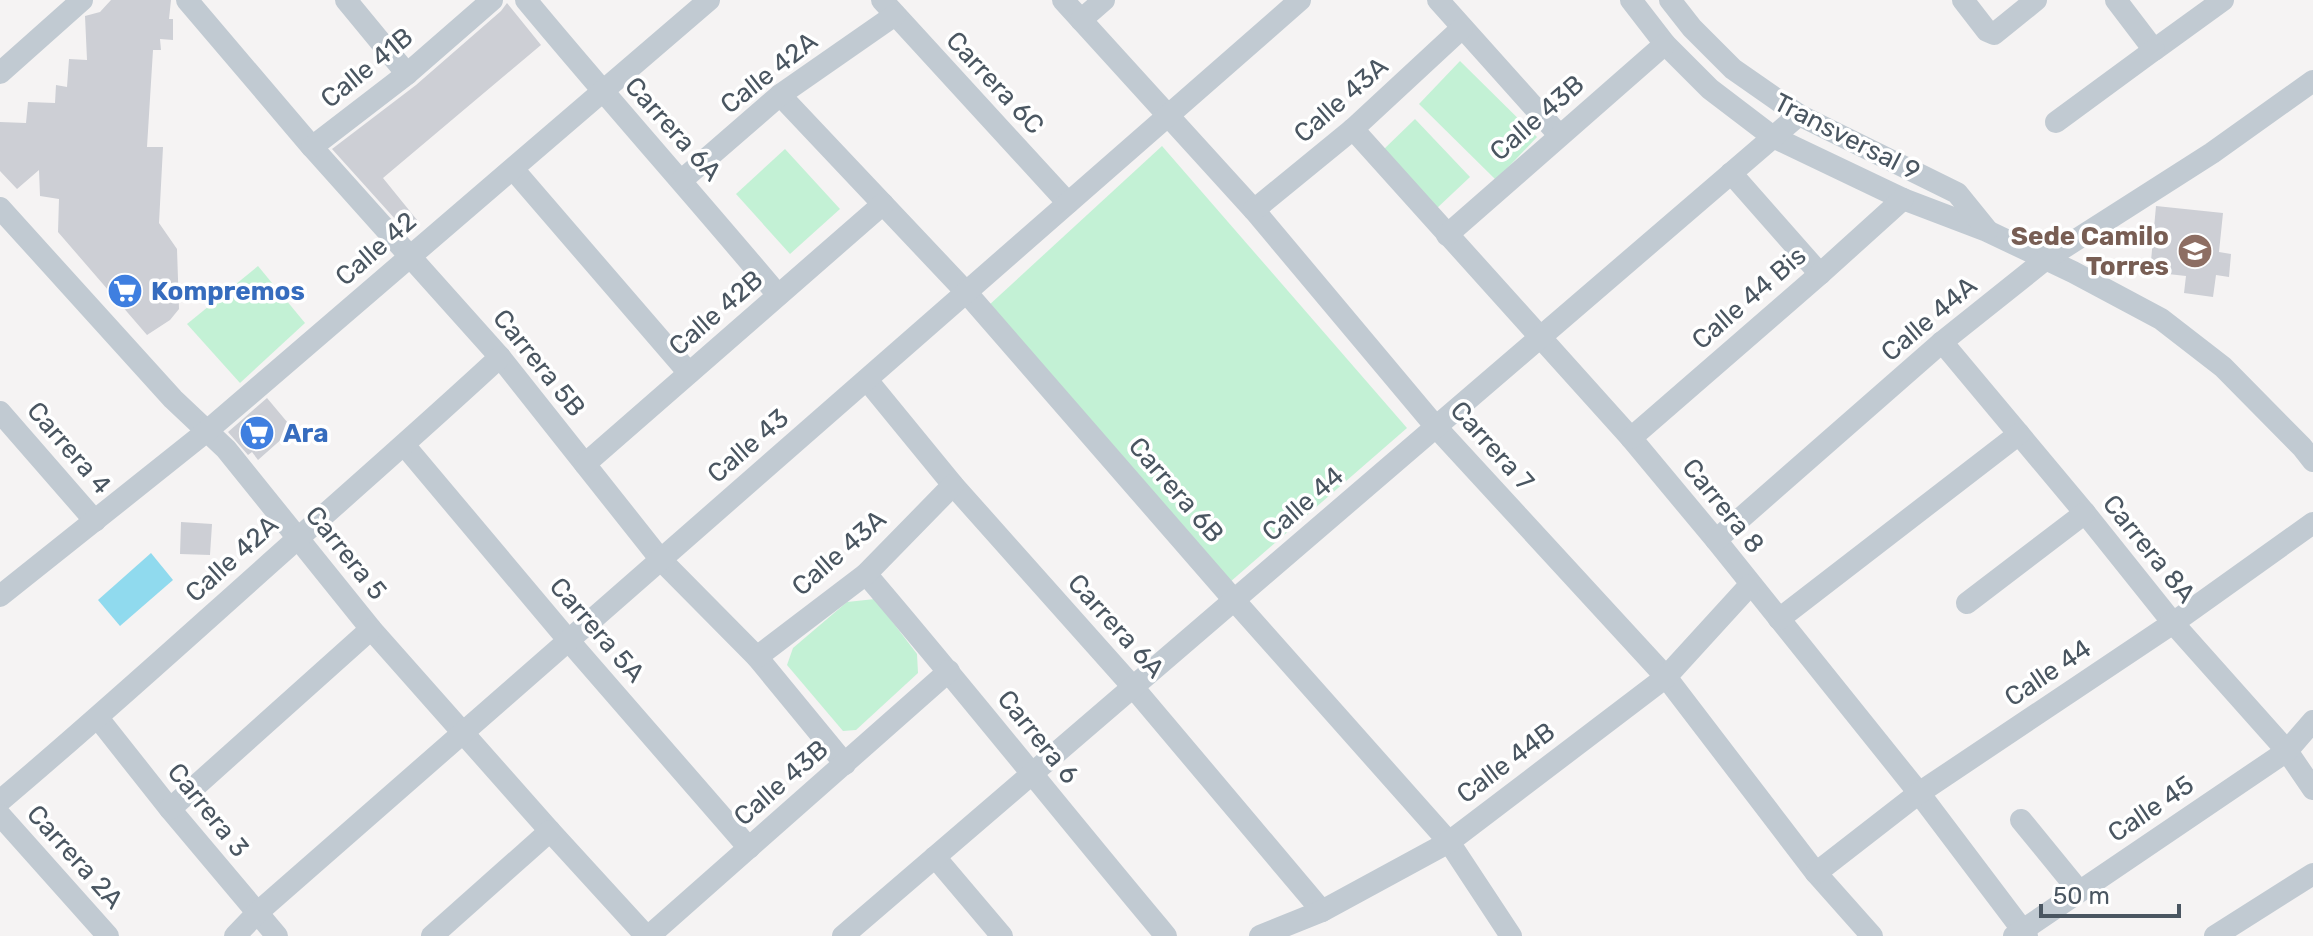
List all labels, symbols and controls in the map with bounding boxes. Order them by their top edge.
street label: Calle 41B [315,22,419,114]
street label: Carrera 6C [940,25,1050,141]
street label: Calle 42A [715,26,823,120]
street label: Calle 43A [1288,51,1394,149]
street label: Calle 43B [1484,69,1590,167]
street label: Carrera 6A [618,71,728,187]
street label: Transversal 9 [1769,87,1925,187]
street label: Calle 42 [329,206,423,292]
place label: Sede Camilo Torres [2011,221,2169,282]
school or university icon: Sede Camilo Torres [2176,232,2214,270]
street label: Calle 44 Bis [1686,240,1812,356]
street label: Calle 42B [663,264,769,362]
street label: Calle 44A [1875,270,1983,368]
supermarket icon: Kompremos [106,272,144,310]
place label: Kompremos [151,276,305,307]
street label: Carrera 5B [486,303,592,423]
street label: Carrera 4 [20,395,118,501]
street label: Carrera 7 [1444,395,1540,497]
street label: Calle 43 [701,402,795,490]
supermarket icon: Ara [238,414,276,452]
place label: Ara [283,418,329,449]
street label: Carrera 6B [1122,431,1230,549]
street label: Carrera 8 [1676,452,1770,560]
street label: Calle 44 [1256,460,1350,548]
street label: Carrera 8A [2096,489,2202,609]
street label: Carrera 5 [299,500,393,606]
street label: Calle 43A [786,504,892,602]
street label: Calle 42A [179,509,285,609]
street label: Carrera 6A [1061,568,1171,684]
street label: Carrera 5A [543,571,651,689]
street label: Calle 44 [1999,633,2097,713]
street label: Carrera 6 [991,684,1085,790]
street label: Calle 44B [1451,716,1561,810]
street label: Calle 43B [728,734,834,832]
street label: Carrera 3 [161,757,255,863]
street label: Calle 45 [2102,769,2200,849]
street label: Carrera 2A [20,799,130,915]
scale bar [2041,868,2179,918]
text: 50 m [2053,882,2110,910]

